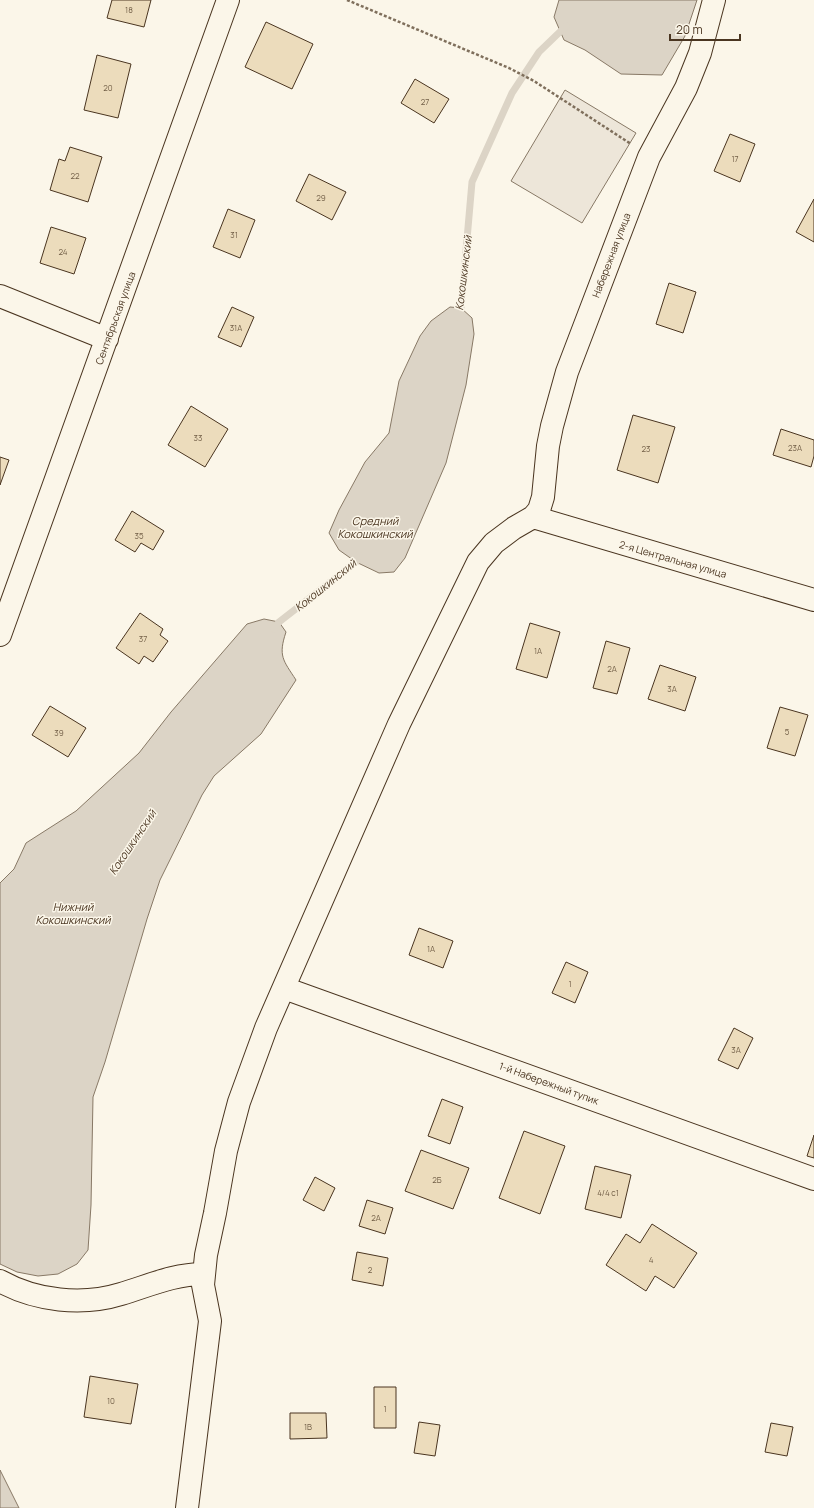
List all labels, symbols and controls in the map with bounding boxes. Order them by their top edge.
house number: 18 [125,4,133,15]
scale bar [670,16,740,42]
text: 20 m [676,21,703,38]
house number: 20 [103,82,113,93]
house number: 27 [421,96,429,107]
house number: 17 [731,153,739,164]
house number: 22 [70,170,80,181]
house number: 29 [316,192,326,203]
street label: Набережная улица [588,211,634,299]
house number: 31 [230,229,238,240]
water label: Кокошкинский [451,234,475,311]
house number: 24 [58,246,68,257]
street label: Сентябрьская улица [92,269,138,367]
house number: 31А [230,322,242,333]
house number: 33 [194,432,202,443]
house number: 23А [788,442,802,453]
house number: 23 [642,443,650,454]
water label: Средний Кокошкинский [337,513,413,541]
house number: 35 [134,530,144,541]
street label: 2-я Центральная улица [618,537,728,581]
water label: Кокошкинский [291,555,359,614]
house number: 37 [139,633,147,644]
house number: 1А [534,645,542,656]
house number: 2А [607,663,617,674]
house number: 3А [667,683,677,694]
house number: 5 [785,726,790,737]
house number: 39 [54,727,64,738]
water label: Кокошкинский [105,806,160,877]
water label: Нижний Кокошкинский [35,899,111,927]
house number: 1А [427,943,435,954]
house number: 1 [568,978,572,989]
house number: 3А [731,1044,741,1055]
street label: 1-й Набережный тупик [497,1058,602,1108]
house number: 2Б [432,1174,442,1185]
house number: 4/4 с1 [597,1187,619,1198]
house number: 2А [371,1212,381,1223]
house number: 4 [649,1254,654,1265]
house number: 2 [368,1264,373,1275]
house number: 10 [107,1395,115,1406]
house number: 1 [383,1403,387,1414]
house number: 1В [304,1421,312,1432]

